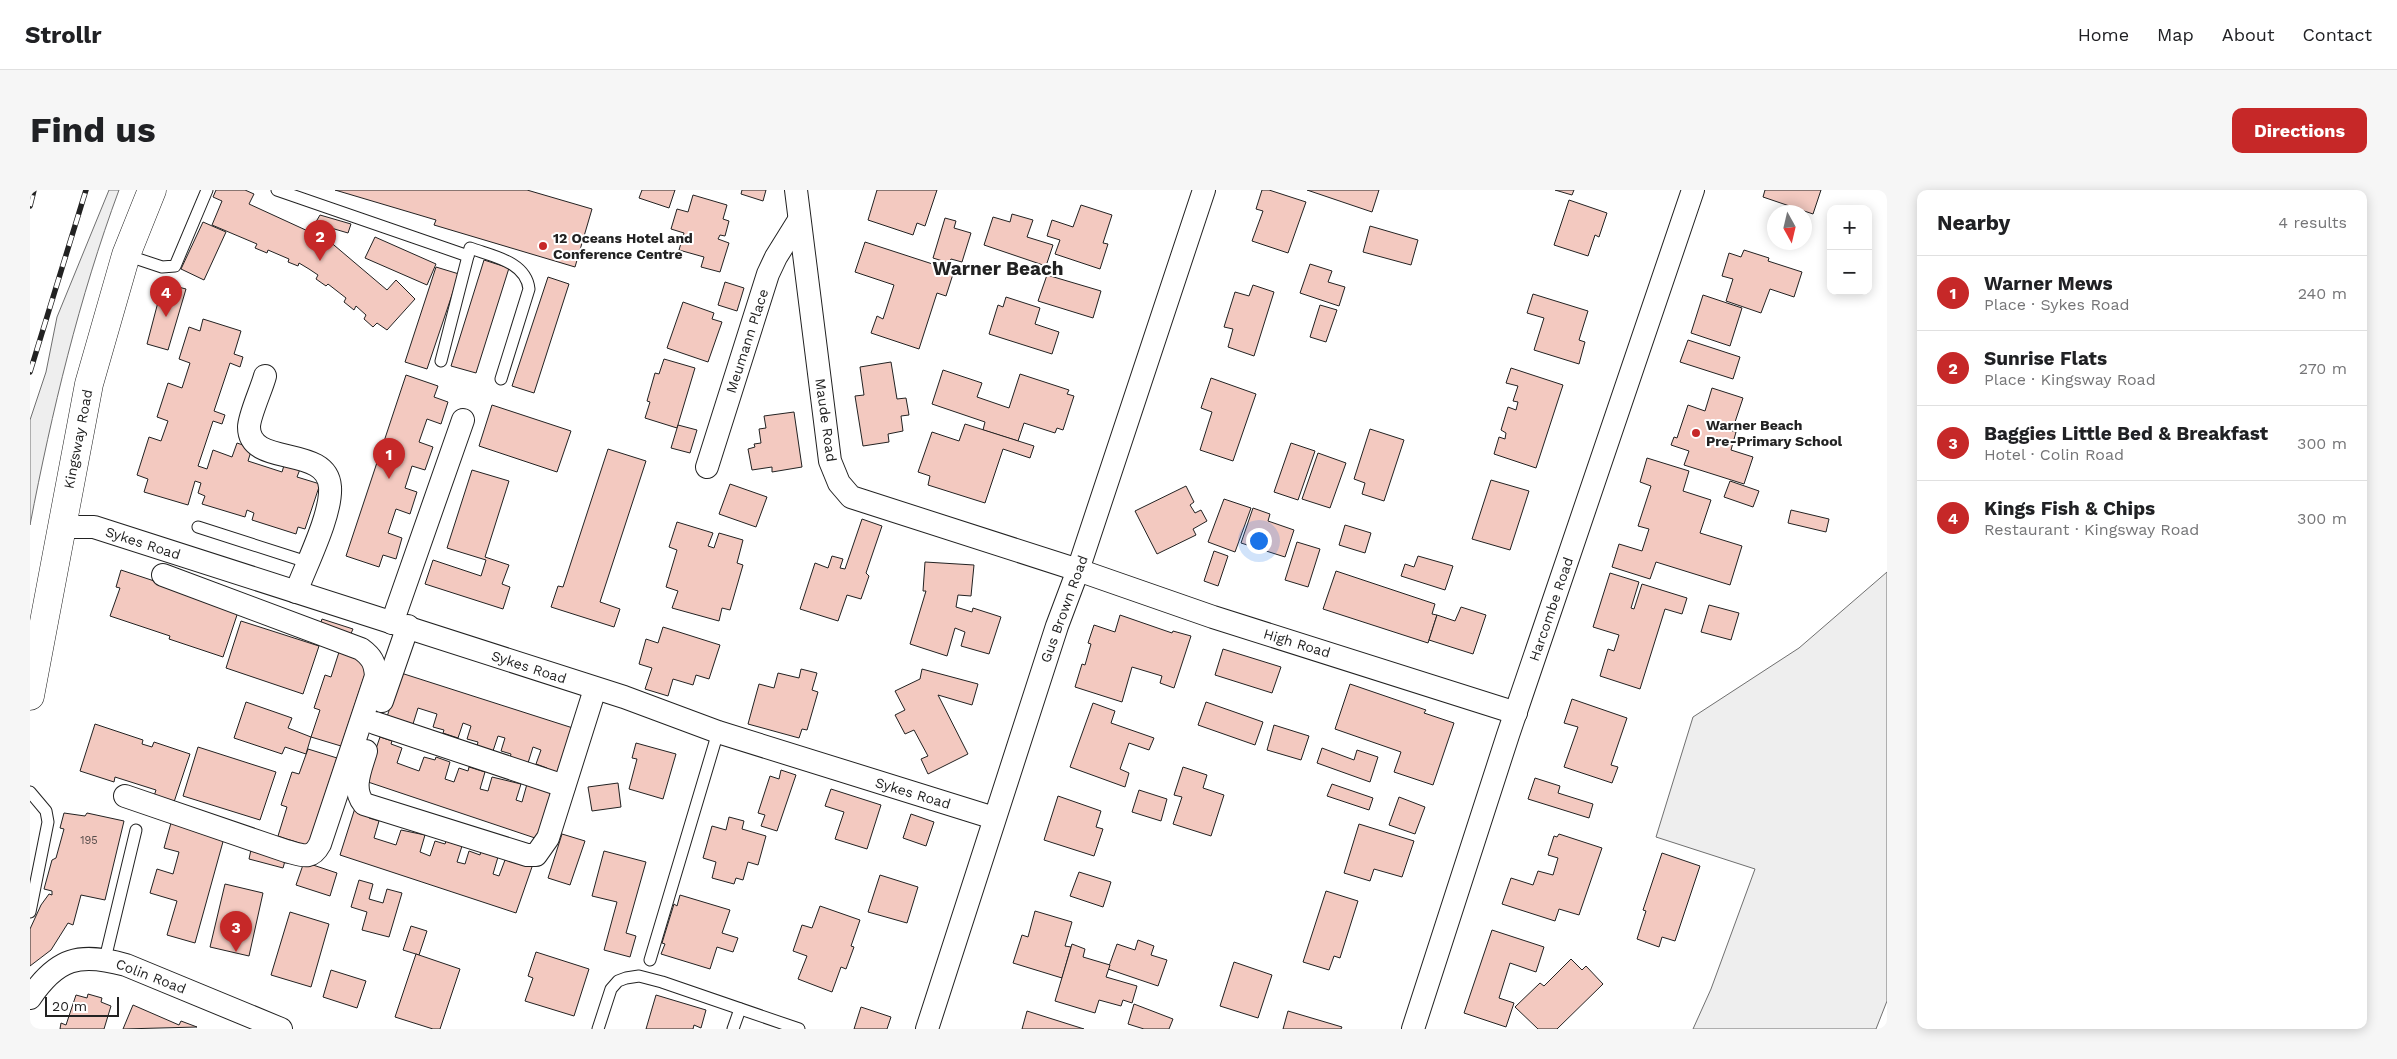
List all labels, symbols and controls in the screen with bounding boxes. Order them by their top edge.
text: Strollr [25,21,102,49]
text: Home [2078,24,2129,45]
text: Map [2157,24,2194,45]
text: About [2222,24,2274,45]
text: Contact [2302,24,2372,45]
button: Directions [2232,108,2367,153]
text: Find us [30,109,156,151]
north arrow [1767,205,1812,250]
map controls [1827,205,1872,295]
button: + [1827,205,1872,250]
text: Nearby [1937,210,2010,235]
text: 4 results [2278,213,2347,232]
pin: 2 [304,220,336,261]
place label: 12 Oceans Hotel and Conference Centre [553,230,693,262]
marker: 12 Oceans Hotel and Conference Centre [537,240,549,252]
button: − [1827,250,1872,295]
district label: Warner Beach [933,257,1063,280]
text: Warner Mews [1984,272,2113,295]
pin: 4 [150,276,182,317]
text: 1 [1950,284,1956,303]
text: 240 m [2298,284,2347,303]
street label: Meumann Place [723,287,771,395]
text: Place · Sykes Road [1984,295,2130,314]
text: Sunrise Flats [1984,347,2107,370]
text: 2 [1948,359,1958,378]
text: 270 m [2299,359,2347,378]
text: Place · Kingsway Road [1984,370,2156,389]
street label: Maude Road [812,377,840,463]
street label: Kingsway Road [61,388,95,490]
place label: Warner Beach Pre-Primary School [1706,417,1843,449]
text: Baggies Little Bed & Breakfast [1984,422,2268,445]
marker: Warner Beach Pre-Primary School [1690,427,1702,439]
text: 3 [1948,434,1958,453]
text: 300 m [2297,434,2347,453]
pin: 1 [373,438,405,479]
text: Hotel · Colin Road [1984,445,2124,464]
text: Kings Fish & Chips [1984,497,2155,520]
text: 4 [1948,509,1958,528]
text: 300 m [2297,509,2347,528]
text: Restaurant · Kingsway Road [1984,520,2199,539]
street label: Sykes Road [103,523,183,563]
your location [1246,528,1272,554]
street label: Gus Brown Road [1037,553,1091,665]
street label: Harcombe Road [1526,555,1576,663]
street label: High Road [1262,625,1332,661]
street label: Sykes Road [489,647,569,687]
street label: Sykes Road [873,774,953,812]
house number: 195 [80,834,98,847]
pin: 3 [220,911,252,952]
street label: Colin Road [114,955,188,997]
scale bar [45,994,119,1017]
text: 20 m [52,998,87,1014]

